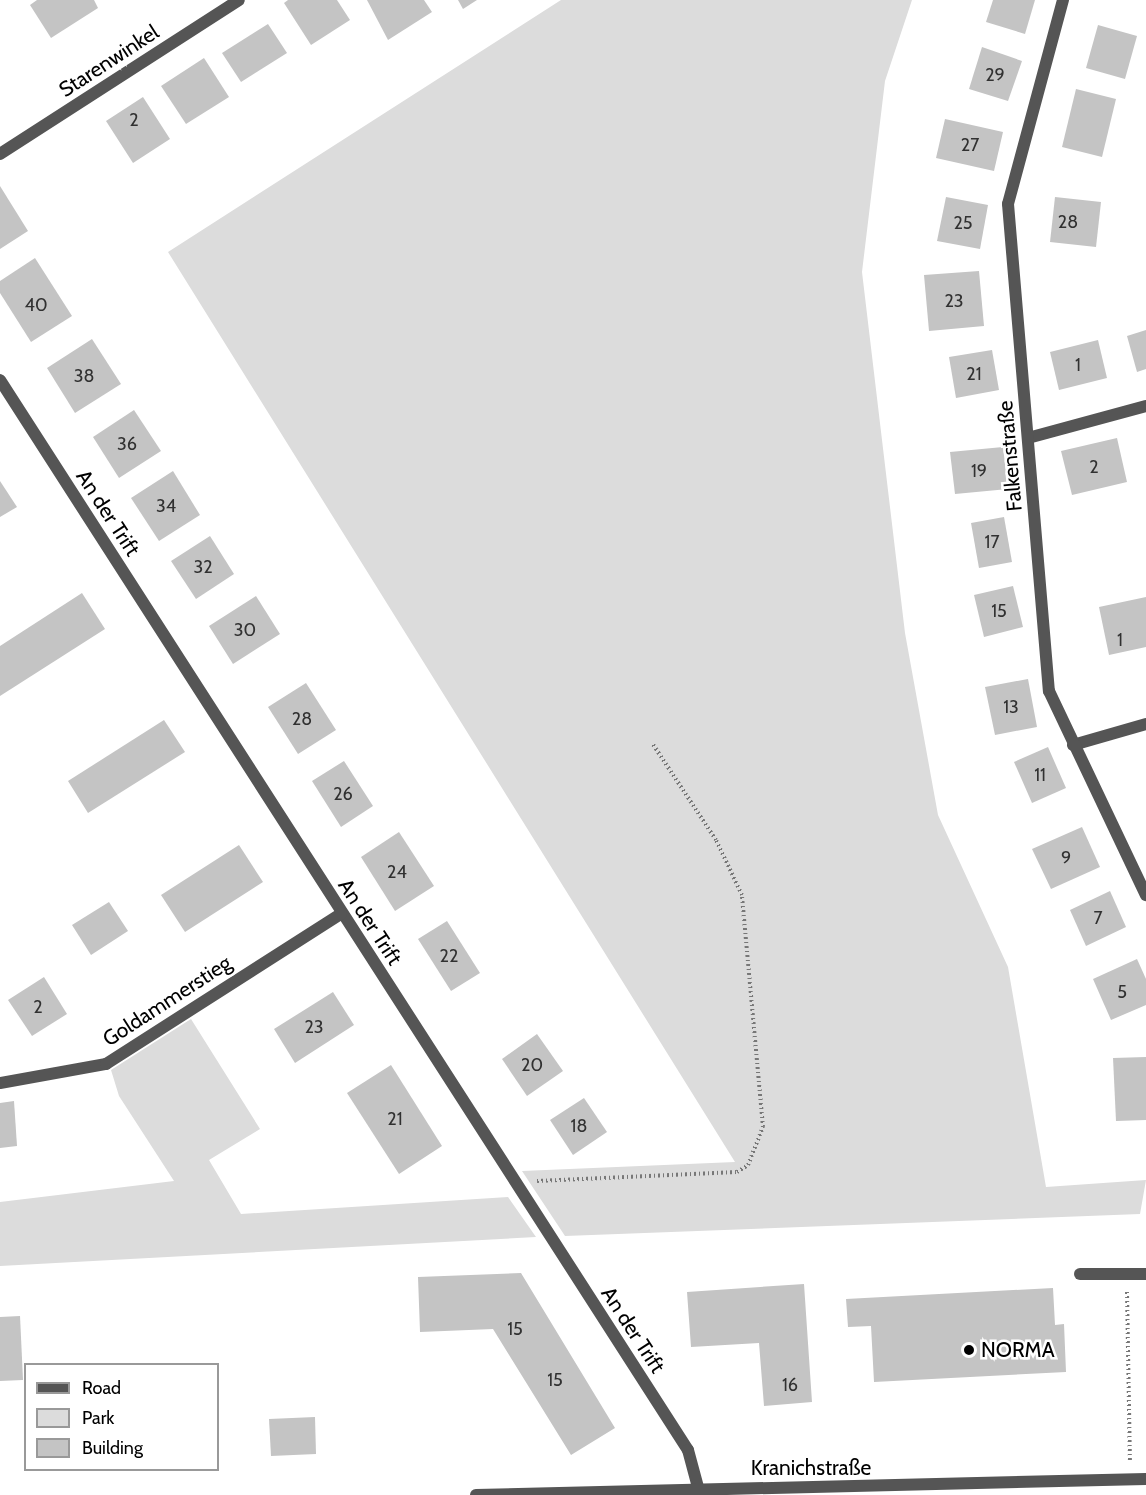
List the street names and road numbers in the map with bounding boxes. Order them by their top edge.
street label: Starenwinkel [54,19,164,103]
street label: Falkenstraße [993,399,1027,513]
street label: An der Trift [71,465,145,561]
street label: An der Trift [333,874,407,970]
street label: Goldammerstieg [98,950,236,1052]
street label: An der Trift [596,1282,670,1378]
street label: Kranichstraße [751,1455,871,1481]

